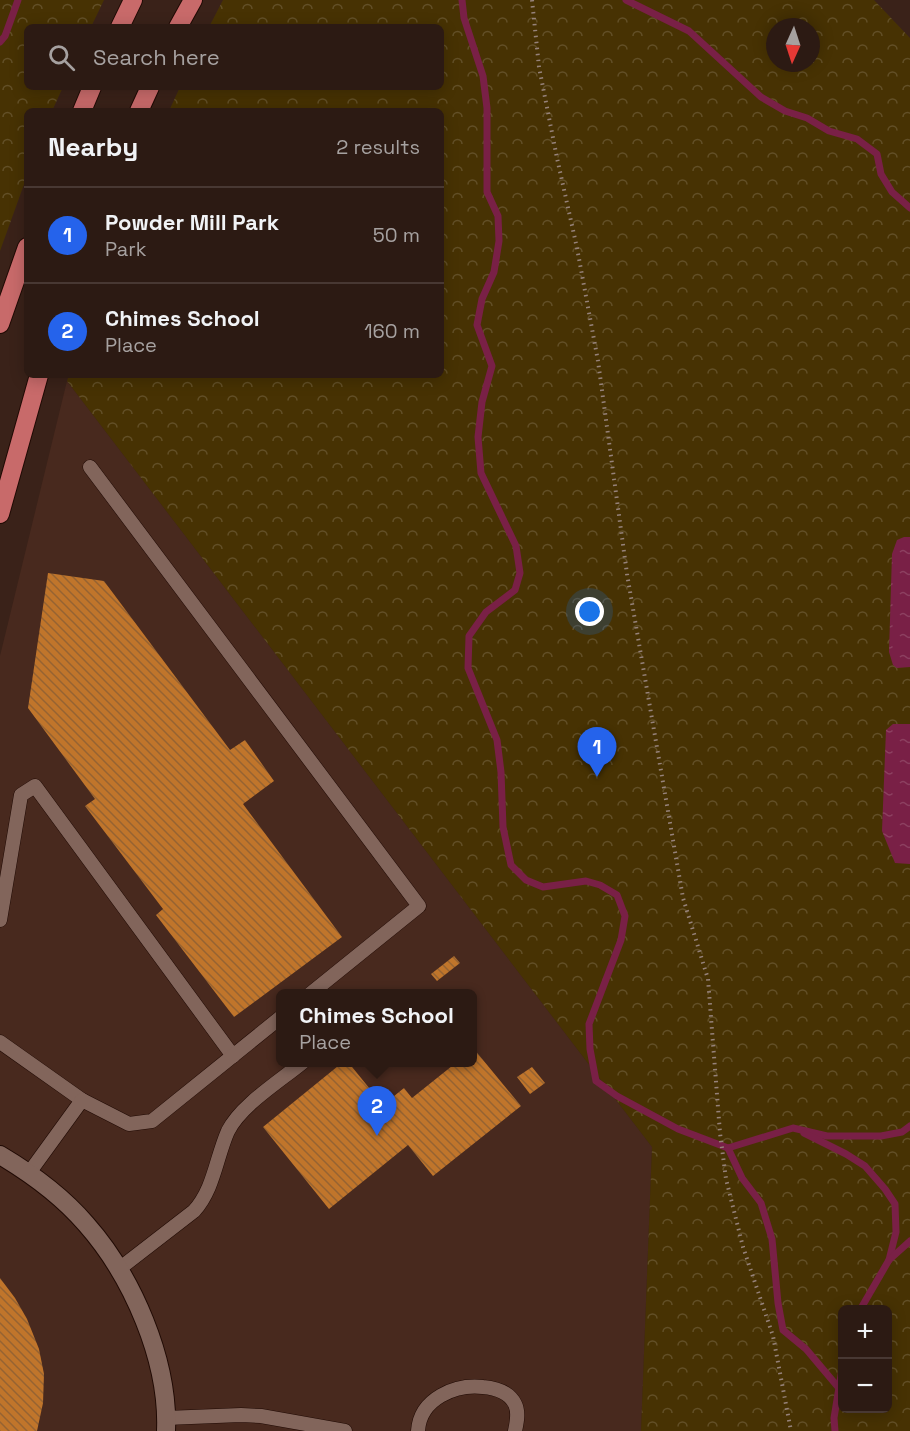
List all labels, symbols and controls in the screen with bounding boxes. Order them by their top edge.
north arrow [766,18,820,72]
search box [24,24,444,90]
icon: search [45,41,78,74]
text: Search here [93,43,220,71]
text: Nearby [48,130,138,164]
text: 2 results [336,134,420,160]
text: Powder Mill Park [105,208,279,236]
text: 1 [63,222,72,248]
text: 50 m [373,222,420,248]
text: Park [105,236,147,262]
text: Chimes School [105,304,260,332]
text: 2 [62,318,73,344]
text: 160 m [364,318,420,344]
text: Place [105,332,157,358]
your location [575,597,604,626]
pin: 1 [578,728,616,777]
popup [276,989,477,1067]
text: Chimes School [299,1001,454,1029]
text: Place [299,1029,351,1055]
pin: 2 [358,1086,397,1136]
map controls [838,1305,892,1413]
button: + [838,1305,892,1359]
button: − [838,1359,892,1413]

